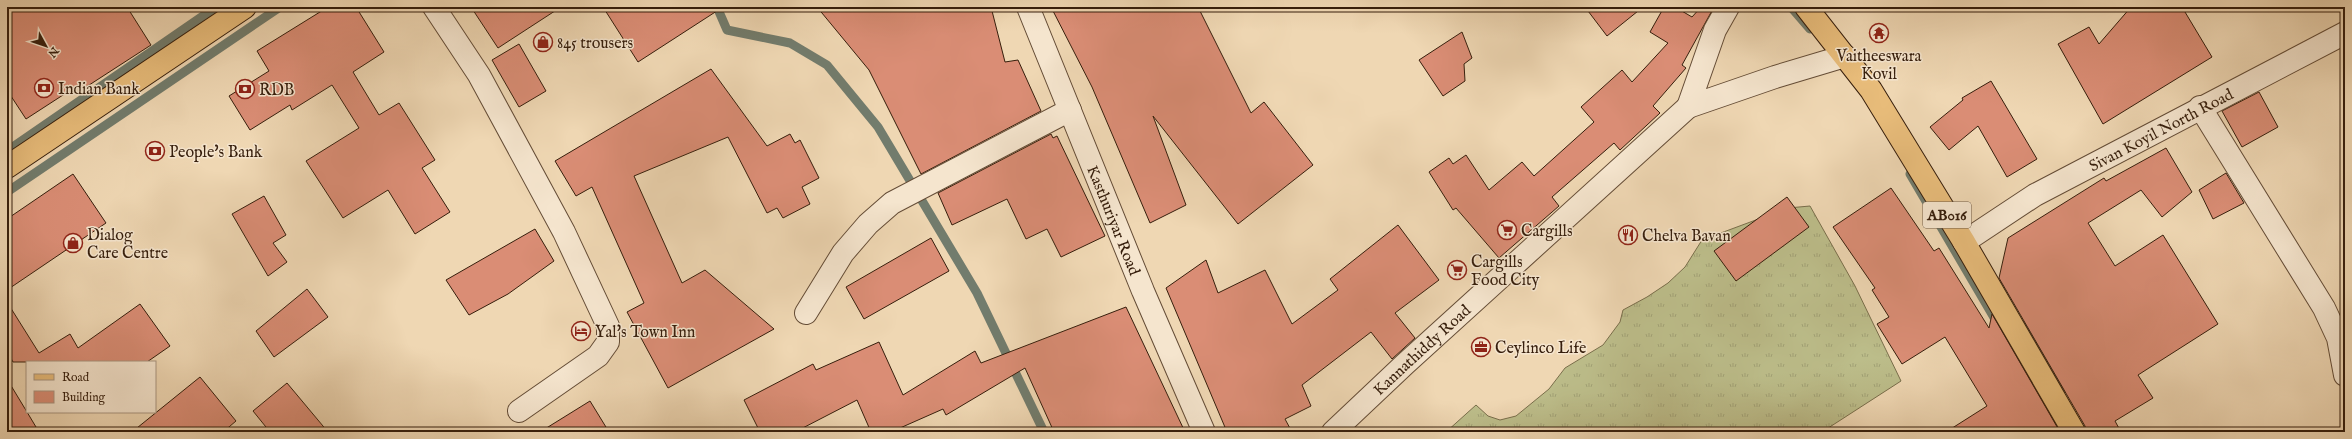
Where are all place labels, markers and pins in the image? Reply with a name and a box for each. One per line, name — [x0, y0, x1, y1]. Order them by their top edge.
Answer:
temple icon: Vaitheeswara Kovil — [1868, 22, 1890, 44]
shop icon: 845 trousers — [532, 31, 554, 53]
place label: 845 trousers — [557, 34, 633, 54]
place label: Vaitheeswara Kovil — [1835, 47, 1922, 85]
bank icon: Indian Bank — [33, 77, 55, 99]
bank icon: RDB — [234, 78, 256, 100]
place label: Indian Bank — [58, 80, 140, 100]
place label: RDB — [259, 81, 294, 101]
bank icon: People's Bank — [144, 140, 166, 162]
place label: People's Bank — [169, 143, 263, 163]
supermarket icon: Cargills — [1496, 219, 1518, 241]
place label: Cargills — [1521, 222, 1573, 242]
restaurant icon: Chelva Bavan — [1617, 224, 1639, 246]
place label: Dialog Care Centre — [87, 226, 168, 264]
place label: Chelva Bavan — [1642, 227, 1731, 247]
shop icon: Dialog Care Centre — [62, 232, 84, 254]
place label: Cargills Food City — [1471, 253, 1539, 291]
supermarket icon: Cargills Food City — [1446, 259, 1468, 281]
hotel icon: Yal's Town Inn — [570, 320, 592, 342]
place label: Yal's Town Inn — [595, 323, 696, 343]
office icon: Ceylinco Life — [1470, 336, 1492, 358]
place label: Ceylinco Life — [1495, 339, 1586, 359]

